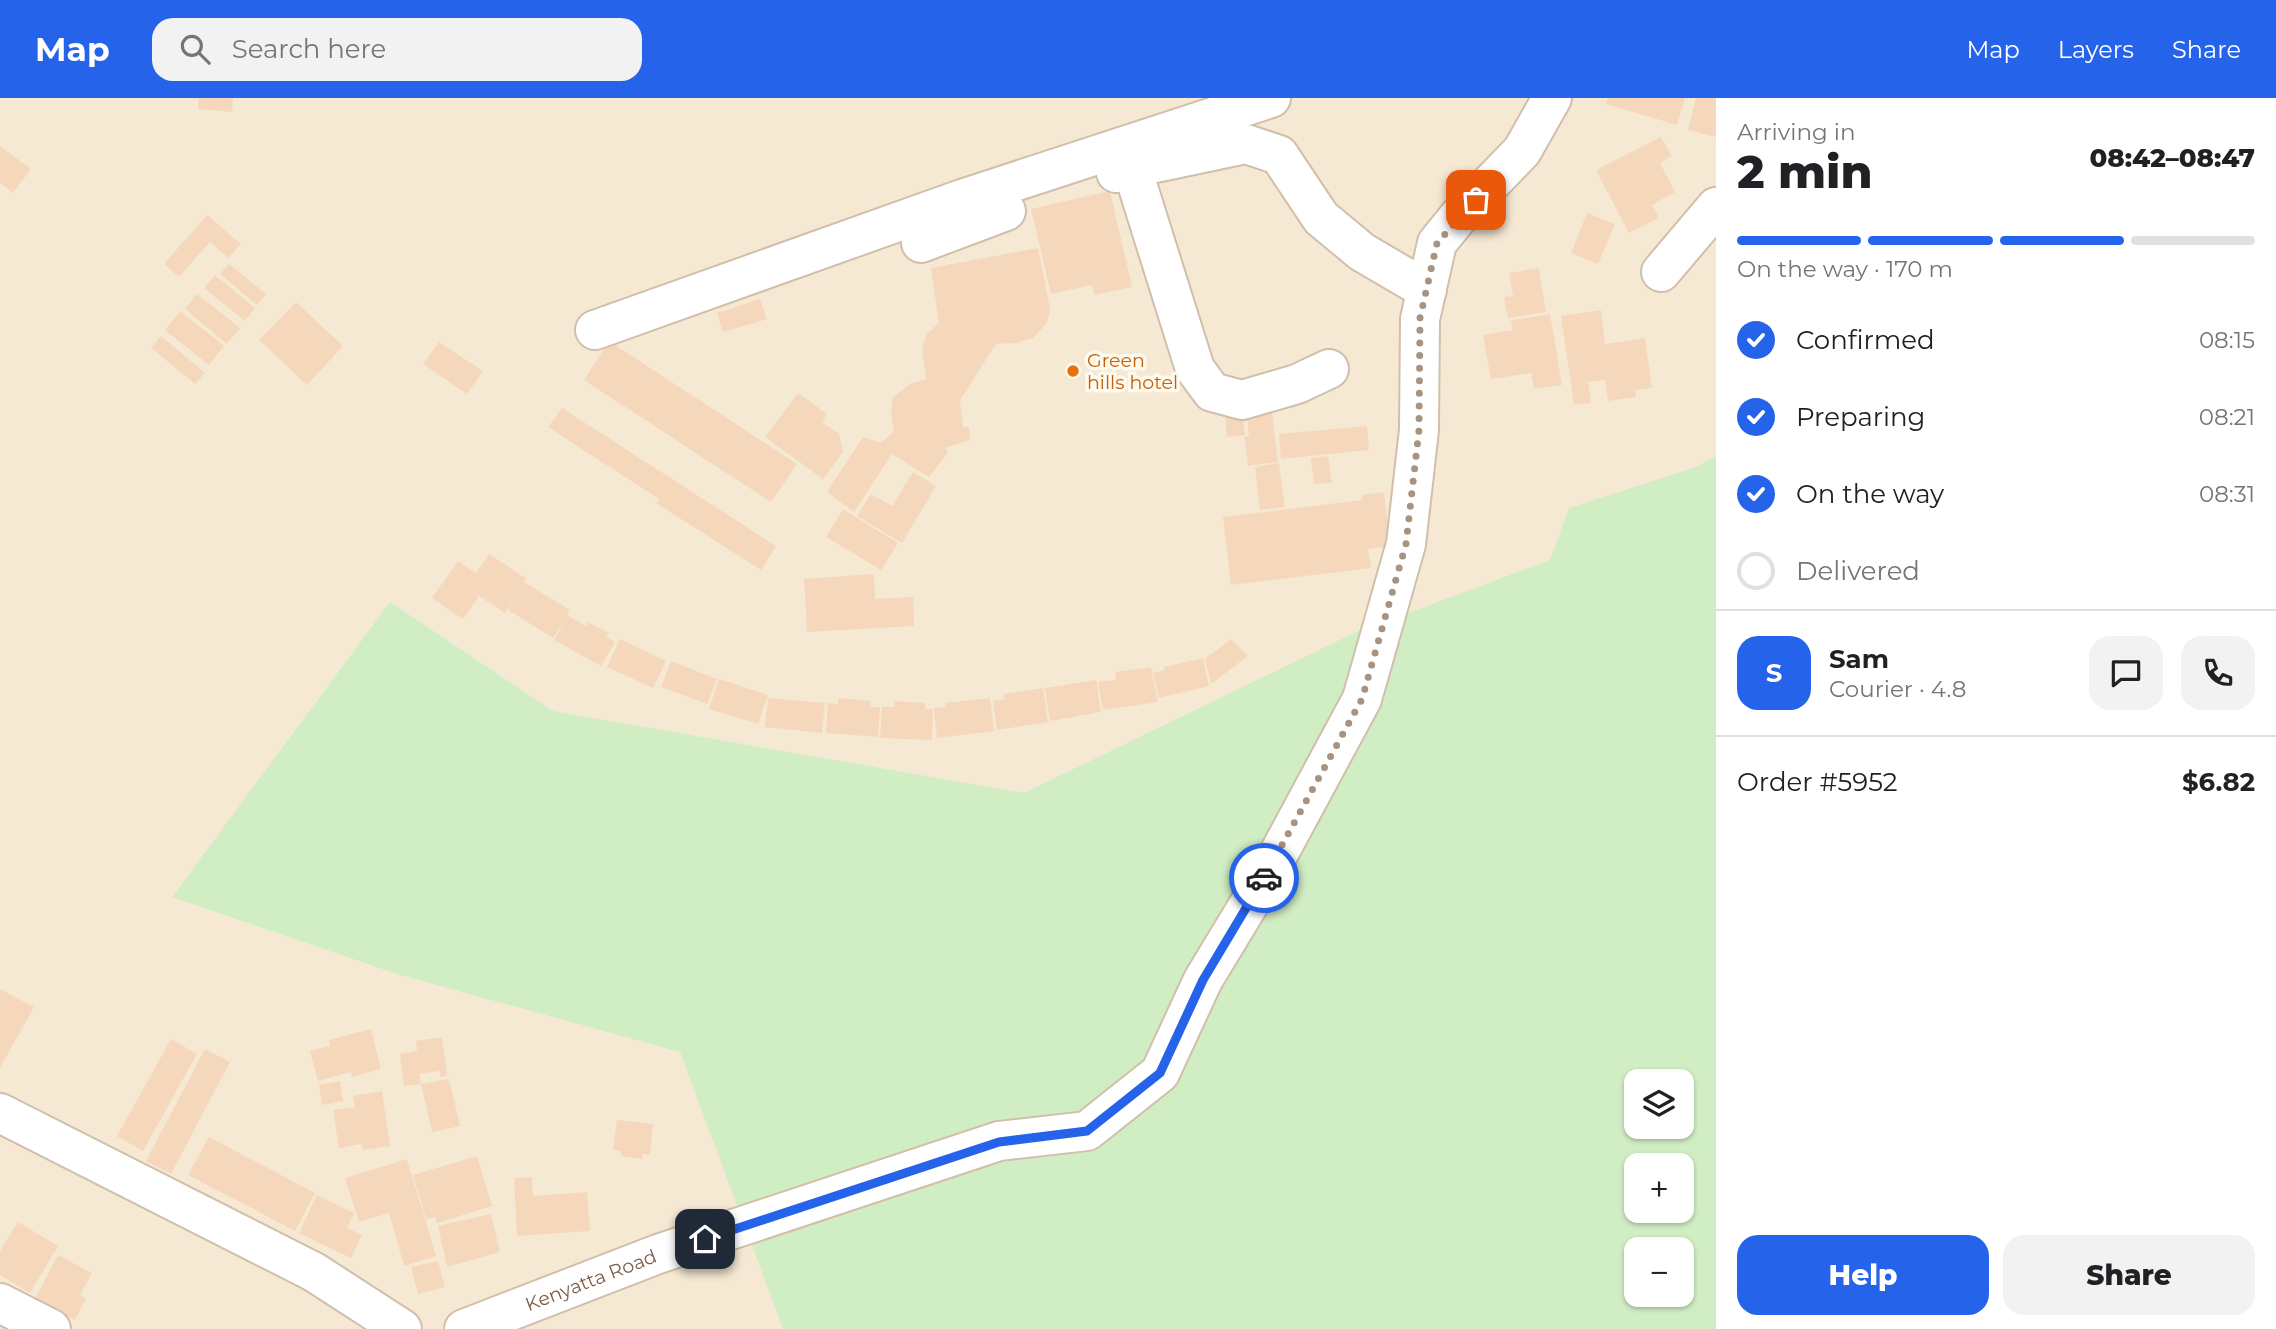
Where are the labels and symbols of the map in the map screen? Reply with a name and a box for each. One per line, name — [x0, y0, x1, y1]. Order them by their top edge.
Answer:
pin — [1446, 170, 1506, 230]
place label: Green hills hotel — [1087, 349, 1178, 394]
marker: Green hills hotel — [1065, 363, 1081, 379]
courier — [1229, 843, 1299, 913]
pin — [675, 1209, 735, 1269]
street label: Kenyatta Road — [522, 1245, 660, 1316]

